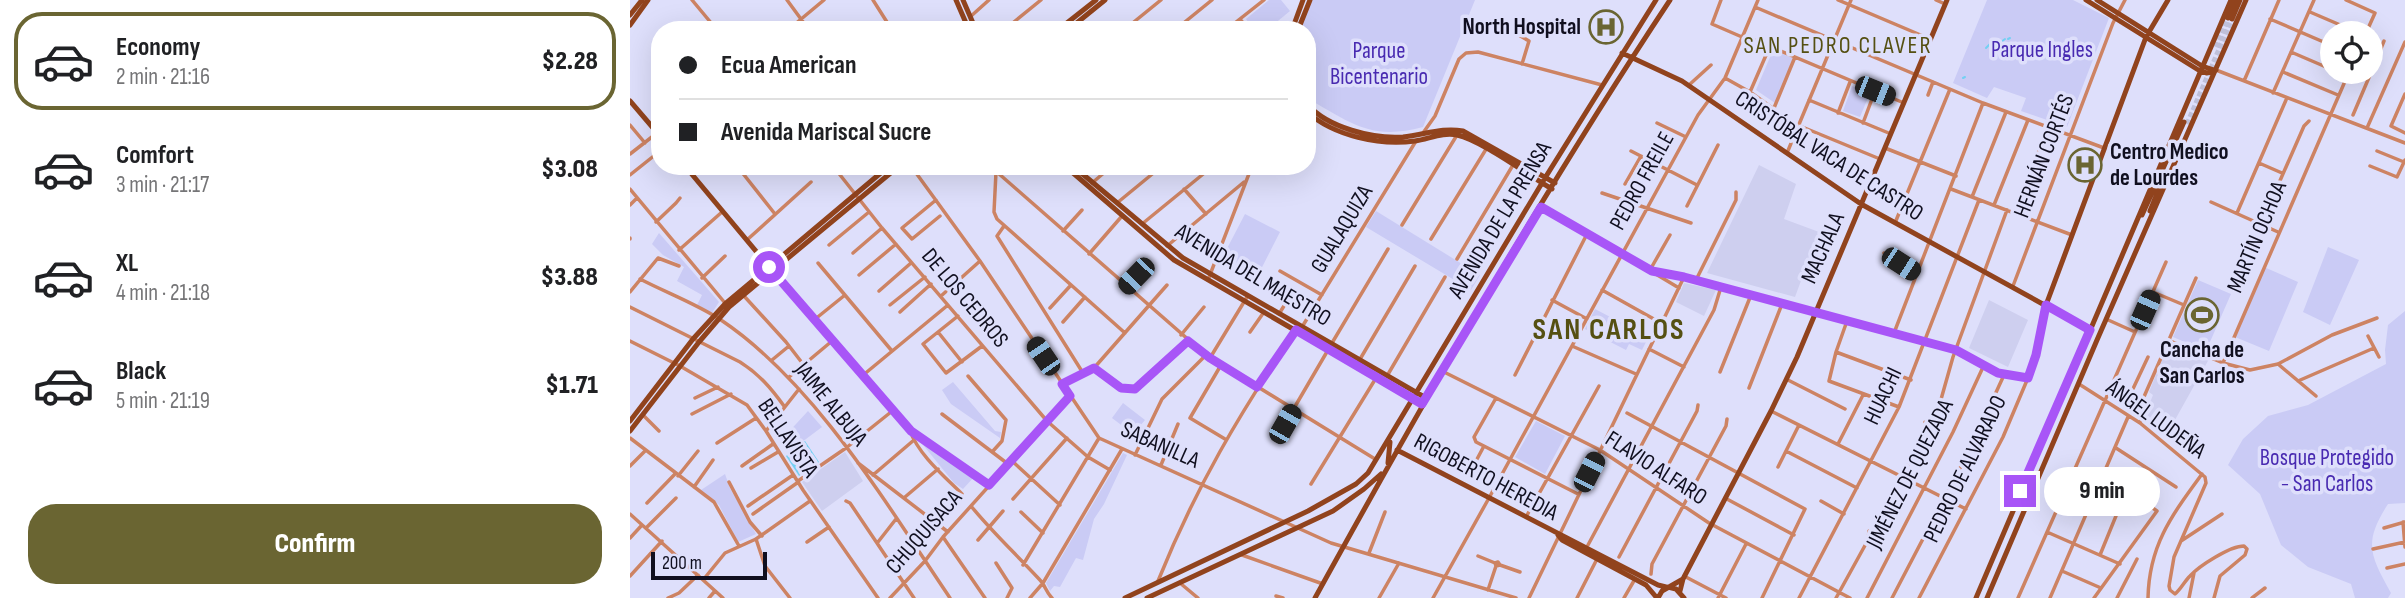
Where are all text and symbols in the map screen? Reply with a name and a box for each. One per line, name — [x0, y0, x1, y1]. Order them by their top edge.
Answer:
hospital icon: North Hospital — [1587, 8, 1625, 46]
place label: North Hospital — [1462, 13, 1581, 41]
map controls — [2320, 21, 2383, 84]
button: locate — [2320, 21, 2383, 84]
icon: car — [32, 30, 95, 93]
district label: SAN PEDRO CLAVER — [1743, 31, 1933, 60]
text: Economy — [116, 32, 200, 63]
park label: Parque Ingles — [1991, 36, 2093, 64]
park label: Parque Bicentenario — [1330, 37, 1428, 91]
text: $2.28 — [542, 46, 598, 77]
text: Ecua American — [721, 50, 856, 81]
text: 2 min · 21:16 — [116, 63, 210, 91]
car — [1852, 73, 1899, 109]
street label: CRISTÓBAL VACA DE CASTRO — [1730, 85, 1928, 227]
street label: HERNÁN CORTÉS — [2008, 90, 2080, 222]
text: Avenida Mariscal Sucre — [721, 117, 931, 148]
street label: PEDRO FREILE — [1604, 127, 1680, 235]
street label: AVENIDA DE LA PRENSA — [1442, 136, 1558, 304]
icon: car — [32, 138, 95, 201]
place label: Centro Medico de Lourdes — [2110, 138, 2229, 192]
text: Comfort — [116, 140, 194, 171]
hospital icon: Centro Medico de Lourdes — [2066, 146, 2104, 184]
text: $3.08 — [541, 154, 598, 185]
text: 3 min · 21:17 — [116, 171, 209, 199]
street label: MARTÍN OCHOA — [2221, 177, 2293, 297]
street label: GUALAQUIZA — [1305, 180, 1379, 278]
street label: MACHALA — [1795, 208, 1851, 288]
street label: AVENIDA DEL MAESTRO — [1169, 217, 1336, 332]
street label: DE LOS CEDROS — [915, 243, 1015, 353]
car — [1878, 244, 1925, 284]
icon: car — [32, 246, 95, 309]
text: XL — [116, 248, 138, 279]
route start — [753, 251, 785, 283]
car — [1114, 254, 1159, 298]
text: $3.88 — [541, 262, 598, 293]
text: 4 min · 21:18 — [116, 279, 210, 307]
car — [2127, 287, 2164, 333]
sports icon: Cancha de San Carlos — [2183, 296, 2221, 334]
district label: SAN CARLOS — [1532, 312, 1686, 348]
car — [1023, 333, 1064, 379]
place label: Cancha de San Carlos — [2159, 336, 2245, 390]
icon: car — [32, 354, 95, 417]
street label: JAIME ALBUJA — [788, 355, 874, 452]
text: Black — [116, 356, 166, 387]
street label: HUACHI — [1858, 363, 1908, 429]
text: $1.71 — [546, 370, 598, 401]
street label: ÁNGEL LUDEÑA — [2100, 373, 2212, 465]
text: 5 min · 21:19 — [116, 387, 210, 415]
street label: PEDRO DE ALVARADO — [1917, 391, 2013, 547]
street label: BELLAVISTA — [751, 393, 825, 483]
street label: JIMÉNEZ DE QUEZADA — [1860, 395, 1960, 554]
car — [1266, 401, 1305, 447]
street label: SABANILLA — [1116, 415, 1204, 475]
street label: FLAVIO ALFARO — [1600, 425, 1712, 511]
street label: RIGOBERTO HEREDIA — [1409, 427, 1563, 527]
park label: Bosque Protegido - San Carlos — [2260, 444, 2394, 498]
car — [1571, 449, 1608, 495]
callout: 9 min — [2044, 466, 2160, 516]
route end — [2004, 475, 2036, 507]
text: 9 min — [2079, 477, 2125, 505]
street label: CHUQUISACA — [880, 484, 968, 580]
button: Confirm — [28, 504, 602, 584]
scale bar — [651, 549, 766, 581]
text: 200 m — [662, 552, 702, 575]

